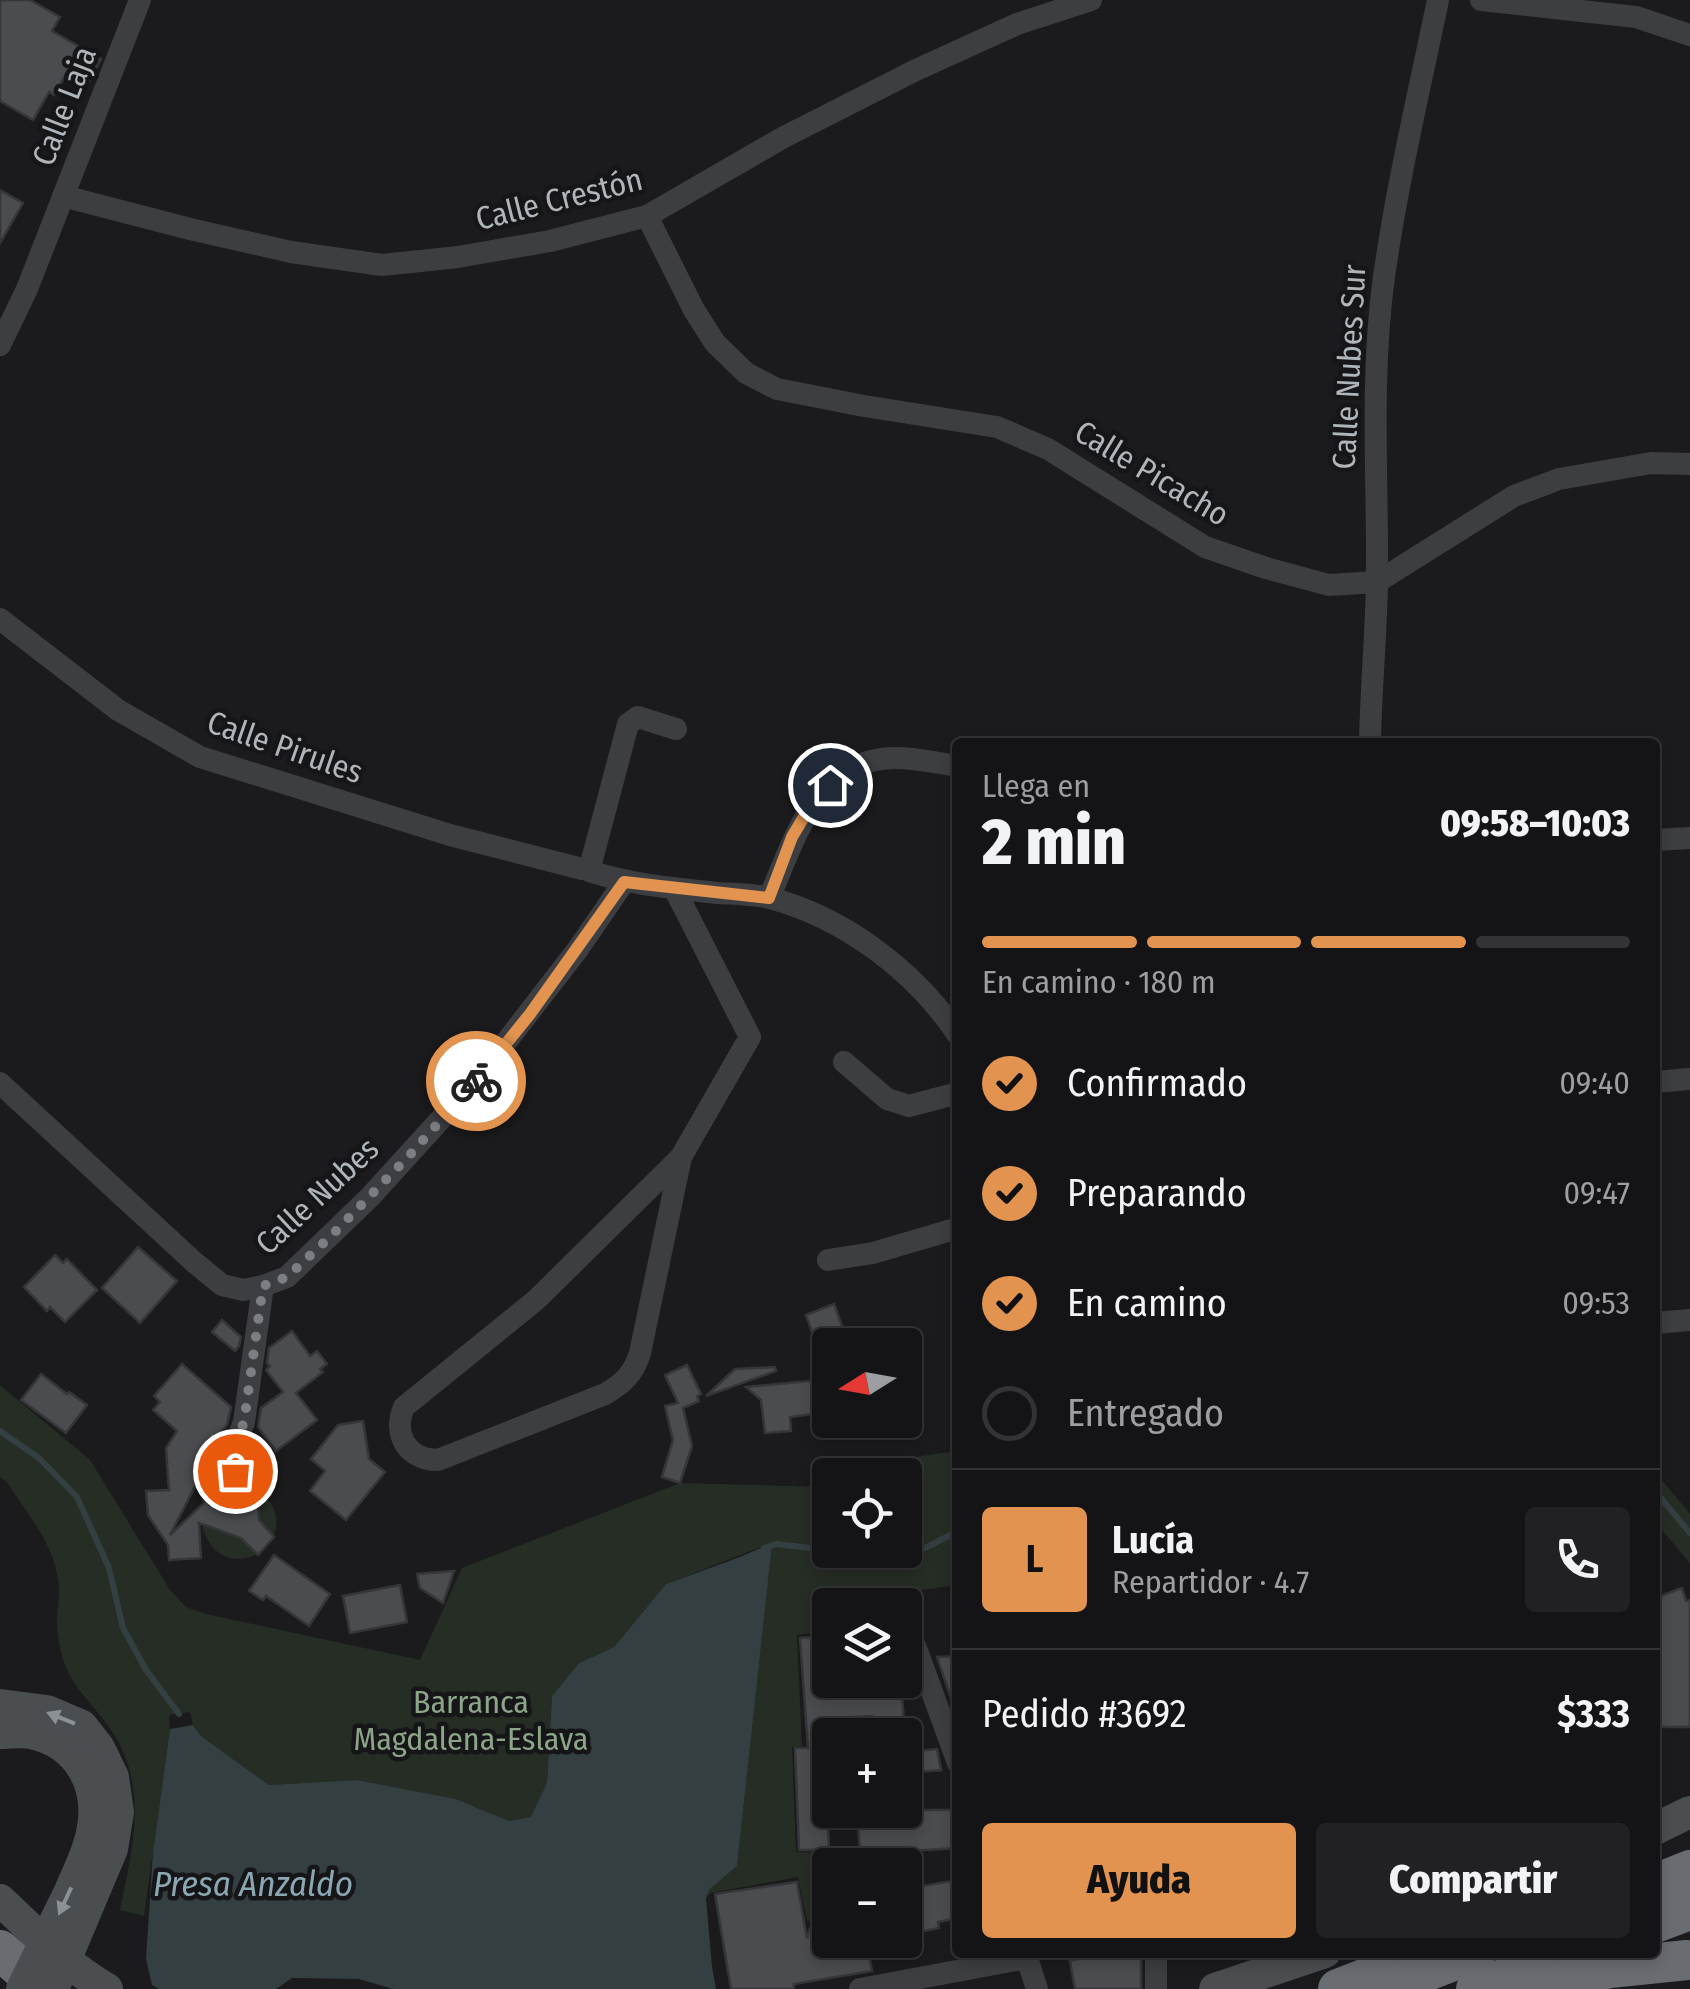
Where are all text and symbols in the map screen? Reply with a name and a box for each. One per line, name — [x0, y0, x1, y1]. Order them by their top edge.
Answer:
street label: Calle Laja — [24, 41, 104, 171]
street label: Calle Crestón — [472, 160, 646, 238]
street label: Calle Nubes Sur — [1325, 263, 1373, 471]
street label: Calle Picacho — [1068, 412, 1236, 534]
street label: Calle Pirules — [202, 703, 368, 791]
pin — [788, 743, 873, 828]
icon: home — [803, 758, 858, 813]
text: Llega en — [982, 767, 1090, 805]
text: 09:58–10:03 — [1440, 800, 1630, 846]
text: 2 min — [982, 803, 1126, 881]
text: En camino · 180 m — [982, 963, 1216, 1001]
courier — [426, 1031, 526, 1131]
icon: bike — [449, 1054, 504, 1109]
icon: check — [982, 1056, 1037, 1111]
text: Confirmado — [1067, 1060, 1247, 1106]
text: 09:40 — [1559, 1064, 1630, 1102]
street label: Calle Nubes — [248, 1130, 386, 1262]
icon: check — [982, 1166, 1037, 1221]
text: Preparando — [1067, 1170, 1247, 1216]
text: 09:47 — [1564, 1174, 1630, 1212]
icon: check — [982, 1276, 1037, 1331]
text: En camino — [1067, 1280, 1227, 1326]
text: 09:53 — [1562, 1284, 1630, 1322]
north arrow — [812, 1328, 922, 1438]
map controls — [812, 1328, 922, 1958]
text: Entregado — [1067, 1390, 1224, 1436]
pin — [193, 1429, 278, 1514]
icon: bag — [208, 1444, 263, 1499]
button: locate — [812, 1458, 922, 1568]
button: phone — [1525, 1507, 1630, 1612]
text: Lucía — [1112, 1517, 1194, 1563]
text: L — [1026, 1536, 1043, 1582]
text: Repartidor · 4.7 — [1112, 1563, 1309, 1601]
button: layers — [812, 1588, 922, 1698]
park label: Barranca Magdalena-Eslava — [354, 1683, 588, 1758]
text: Pedido #3692 — [982, 1691, 1186, 1737]
text: $333 — [1557, 1691, 1630, 1737]
one-way arrow — [45, 1709, 75, 1725]
button: + — [812, 1718, 922, 1828]
button: Ayuda — [982, 1823, 1296, 1938]
button: Compartir — [1316, 1823, 1630, 1938]
button: − — [812, 1848, 922, 1958]
water label: Presa Anzaldo — [153, 1863, 353, 1905]
one-way arrow — [56, 1887, 73, 1916]

